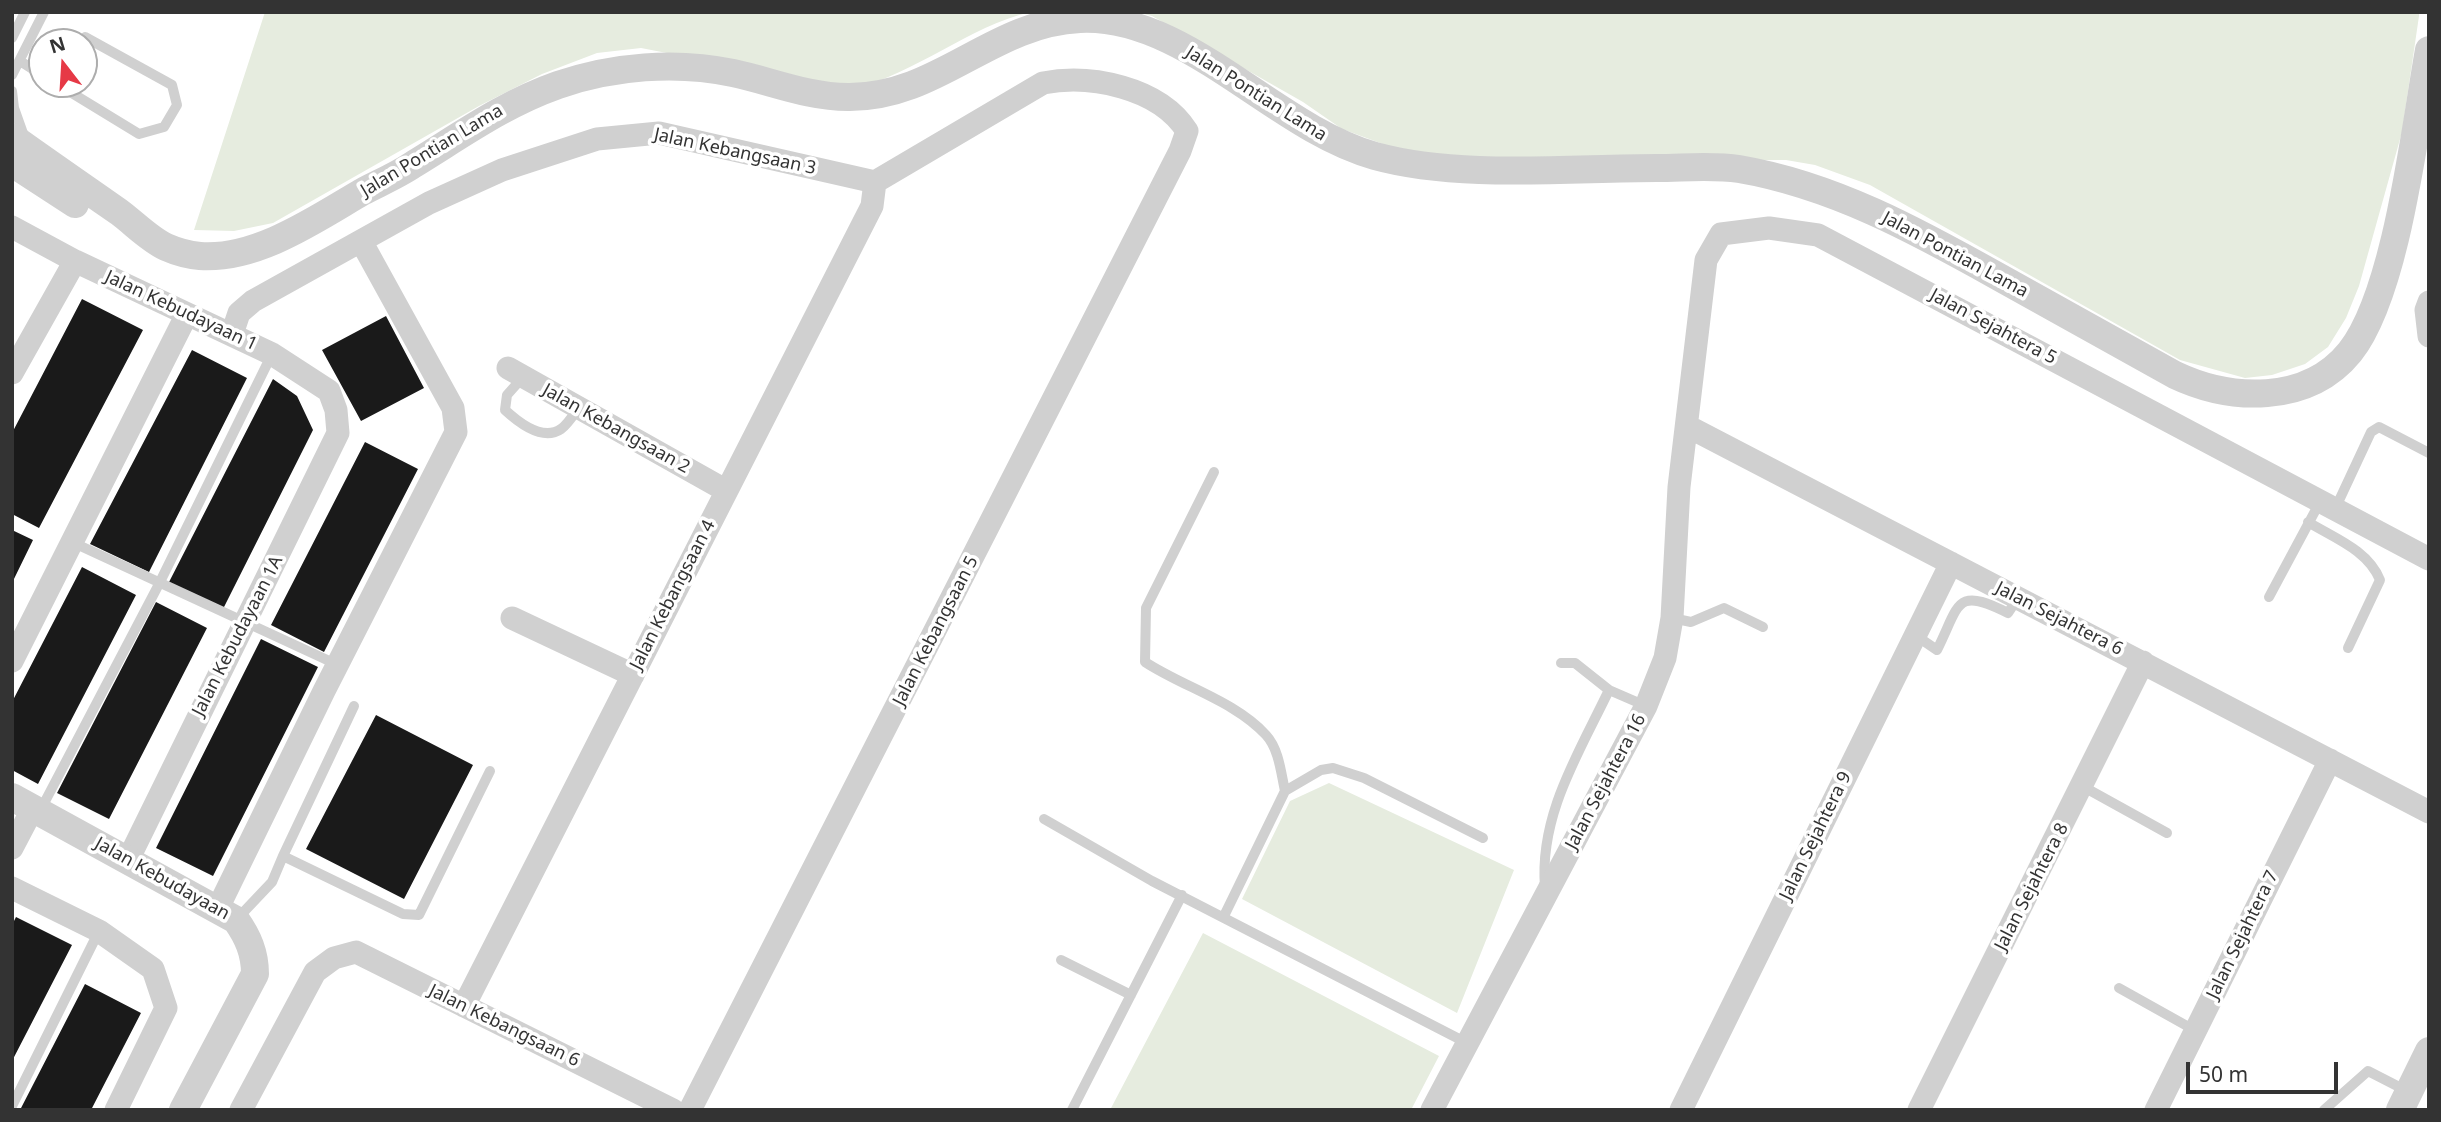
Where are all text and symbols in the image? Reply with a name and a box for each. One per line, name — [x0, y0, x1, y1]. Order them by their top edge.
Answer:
north arrow — [28, 28, 98, 98]
text: N — [46, 30, 69, 60]
street label: Jalan Pontian Lama — [1182, 42, 1330, 146]
street label: Jalan Pontian Lama — [357, 100, 507, 202]
street label: Jalan Kebangsaan 3 — [652, 124, 818, 180]
street label: Jalan Pontian Lama — [1878, 207, 2032, 303]
street label: Jalan Kebudayaan 1 — [101, 266, 261, 356]
street label: Jalan Sejahtera 5 — [1926, 285, 2060, 369]
street label: Jalan Kebangsaan 2 — [539, 380, 693, 478]
street label: Jalan Kebangsaan 4 — [626, 517, 720, 673]
street label: Jalan Kebudayaan 1A — [188, 552, 288, 720]
street label: Jalan Kebangsaan 5 — [889, 553, 983, 709]
street label: Jalan Sejahtera 6 — [1992, 578, 2126, 660]
street label: Jalan Sejahtera 16 — [1561, 710, 1651, 854]
street label: Jalan Sejahtera 9 — [1776, 768, 1856, 904]
street label: Jalan Sejahtera 8 — [1991, 820, 2073, 954]
street label: Jalan Kebudayaan — [91, 833, 233, 925]
street label: Jalan Sejahtera 7 — [2203, 867, 2283, 1003]
street label: Jalan Kebangsaan 6 — [425, 980, 583, 1072]
scale bar — [2189, 1048, 2341, 1092]
text: 50 m — [2199, 1060, 2248, 1088]

